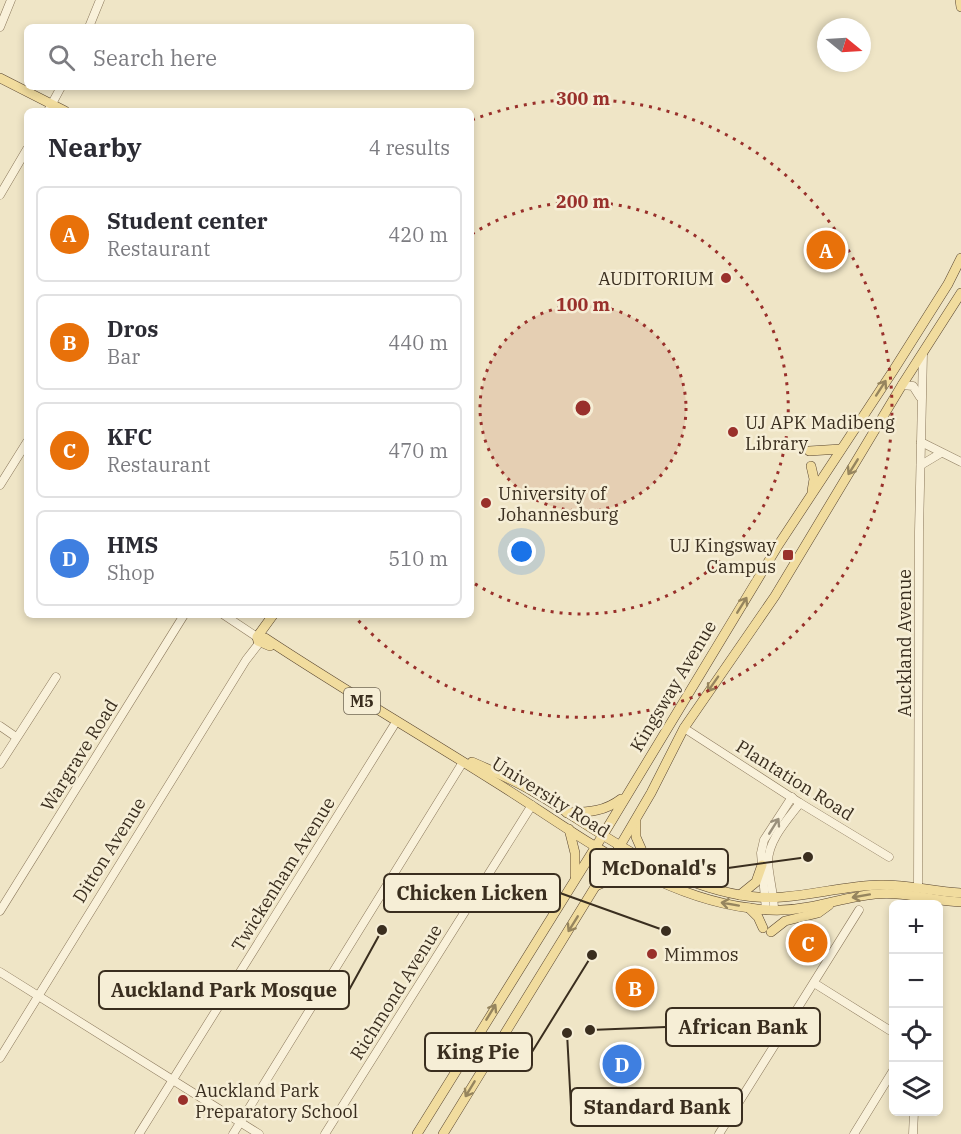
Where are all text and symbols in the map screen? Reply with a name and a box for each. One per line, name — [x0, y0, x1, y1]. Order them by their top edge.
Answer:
north arrow — [817, 18, 871, 72]
search box — [24, 24, 474, 90]
icon: search — [45, 41, 78, 74]
text: Search here — [93, 43, 217, 72]
text: 300 m — [556, 87, 611, 110]
text: Nearby — [48, 130, 142, 164]
text: 4 results — [369, 134, 450, 161]
text: 200 m — [556, 190, 611, 213]
text: Student center — [107, 206, 268, 235]
text: A — [63, 221, 76, 248]
text: 420 m — [388, 221, 448, 248]
pin: A — [806, 228, 846, 272]
text: Restaurant — [107, 235, 210, 262]
place label: AUDITORIUM — [598, 267, 714, 290]
marker: AUDITORIUM — [719, 271, 733, 285]
text: 100 m — [556, 293, 611, 316]
text: Dros — [107, 314, 158, 343]
text: B — [62, 329, 77, 356]
text: 440 m — [388, 329, 448, 356]
text: Bar — [107, 343, 140, 370]
one-way arrow — [875, 380, 888, 397]
centre of rings — [573, 398, 593, 418]
place label: UJ APK Madibeng Library — [745, 411, 895, 455]
text: KFC — [107, 422, 152, 451]
marker: UJ APK Madibeng Library — [726, 425, 740, 439]
text: C — [63, 437, 76, 464]
text: 470 m — [388, 437, 448, 464]
text: Restaurant — [107, 451, 210, 478]
one-way arrow — [846, 459, 859, 476]
place label: University of Johannesburg — [498, 482, 619, 526]
marker: University of Johannesburg — [479, 496, 493, 510]
text: HMS — [107, 530, 158, 559]
place label: UJ Kingsway Campus — [669, 534, 776, 578]
your location — [507, 537, 536, 566]
text: D — [62, 545, 77, 572]
text: 510 m — [388, 545, 448, 572]
marker: UJ Kingsway Campus — [781, 548, 795, 562]
text: Shop — [107, 559, 155, 586]
street label: Auckland Avenue — [893, 569, 916, 717]
one-way arrow — [735, 597, 748, 614]
street label: Kingsway Avenue — [625, 616, 721, 756]
one-way arrow — [707, 676, 719, 692]
road number: M5 — [344, 688, 380, 714]
street label: Wargrave Road — [35, 695, 123, 815]
street label: Plantation Road — [732, 735, 858, 825]
street label: University Road — [488, 751, 614, 843]
street label: Ditton Avenue — [67, 793, 151, 907]
street label: Twickenham Avenue — [226, 793, 340, 955]
one-way arrow — [768, 818, 780, 835]
callout: McDonald's — [590, 849, 728, 887]
text: McDonald's — [602, 854, 716, 881]
callout: Chicken Licken — [384, 874, 560, 912]
text: Chicken Licken — [396, 879, 548, 906]
one-way arrow — [852, 891, 872, 902]
one-way arrow — [721, 899, 740, 910]
map controls — [889, 900, 943, 1116]
button: + — [889, 900, 943, 954]
one-way arrow — [566, 915, 578, 932]
street label: Richmond Avenue — [345, 920, 447, 1064]
pin: C — [788, 920, 828, 966]
place label: Mimmos — [664, 943, 739, 966]
marker: Mimmos — [645, 947, 659, 961]
button: − — [889, 954, 943, 1008]
pin: B — [616, 966, 654, 1010]
callout: Auckland Park Mosque — [99, 971, 349, 1009]
text: Auckland Park Mosque — [111, 976, 337, 1003]
one-way arrow — [486, 1004, 498, 1021]
callout: African Bank — [666, 1008, 820, 1046]
button: locate — [889, 1008, 943, 1062]
text: African Bank — [678, 1013, 808, 1040]
callout: King Pie — [425, 1033, 532, 1071]
text: King Pie — [436, 1038, 520, 1065]
pin: D — [602, 1042, 642, 1086]
button: layers — [889, 1062, 943, 1116]
place label: Auckland Park Preparatory School — [195, 1079, 358, 1123]
one-way arrow — [463, 1081, 476, 1098]
callout: Standard Bank — [571, 1088, 742, 1126]
marker: Auckland Park Preparatory School — [176, 1093, 190, 1107]
text: Standard Bank — [583, 1093, 731, 1120]

